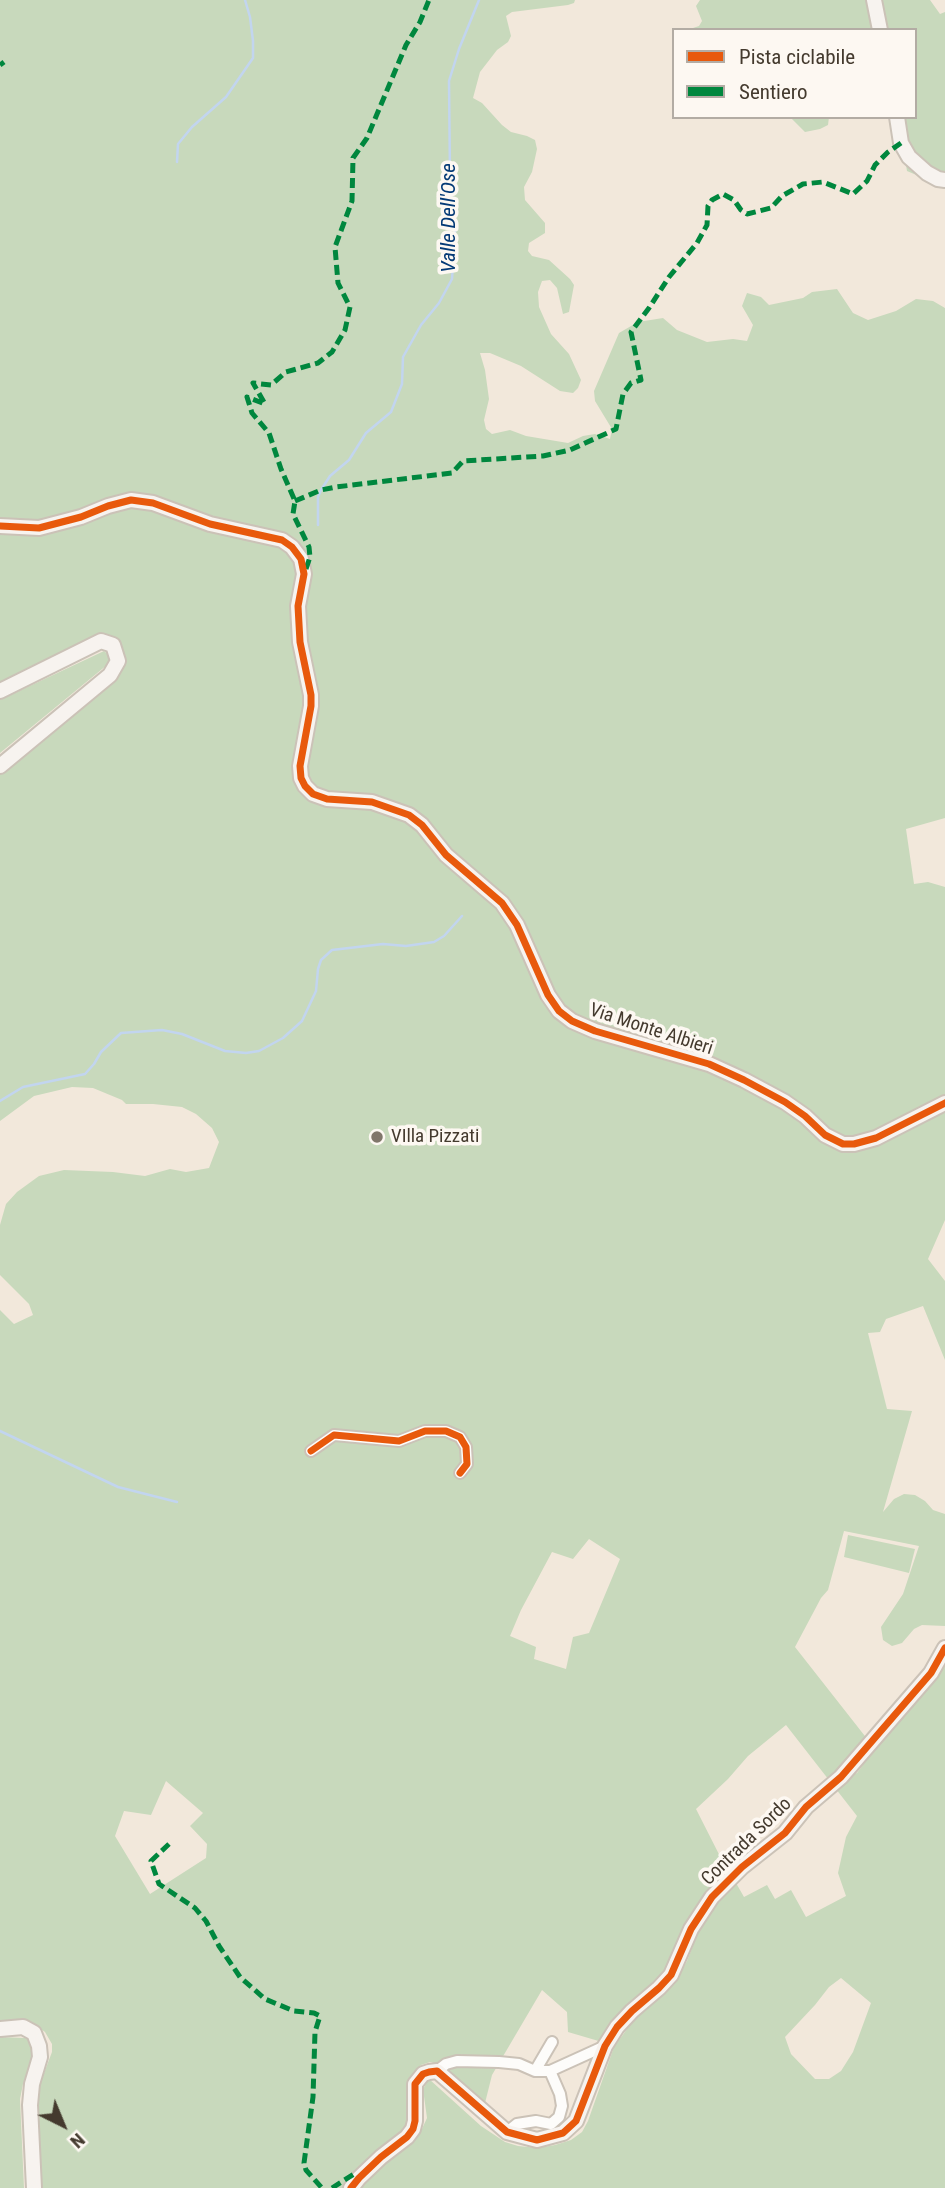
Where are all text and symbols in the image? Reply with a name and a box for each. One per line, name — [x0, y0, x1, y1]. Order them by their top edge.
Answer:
legend — [672, 28, 917, 119]
text: Pista ciclabile — [739, 45, 855, 69]
text: Sentiero — [739, 80, 808, 104]
water label: Valle Dell'Ose — [437, 163, 463, 273]
street label: Via Monte Albieri — [586, 999, 716, 1061]
place label: VIlla Pizzati — [391, 1126, 479, 1148]
marker: VIlla Pizzati — [369, 1129, 385, 1145]
street label: Contrada Sordo — [697, 1793, 797, 1891]
north arrow — [28, 2090, 98, 2160]
text: N — [66, 2128, 90, 2153]

